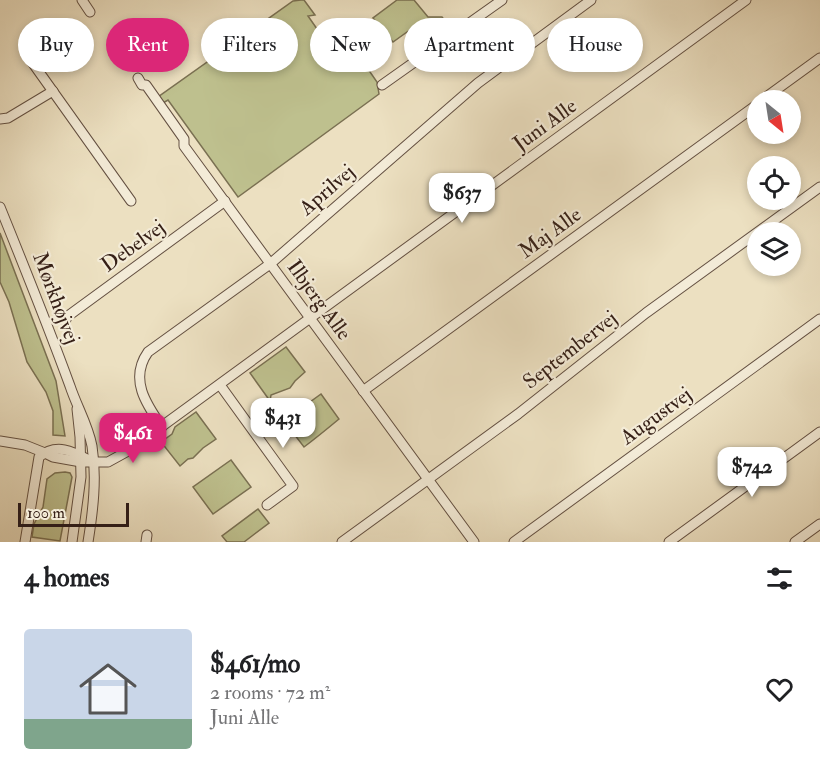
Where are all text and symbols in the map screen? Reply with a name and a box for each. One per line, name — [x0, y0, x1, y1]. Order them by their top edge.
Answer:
chip: Buy — [18, 18, 94, 72]
chip: Rent — [106, 18, 189, 72]
chip: Filters — [201, 18, 298, 72]
chip: New — [310, 18, 392, 72]
chip: Apartment — [404, 18, 535, 72]
chip: House — [547, 18, 643, 72]
north arrow — [747, 90, 801, 144]
map controls — [747, 90, 801, 276]
street label: Juni Alle — [507, 93, 582, 158]
button: locate — [747, 156, 801, 210]
street label: Aprilvej — [293, 158, 360, 222]
pin: $637 — [426, 173, 498, 224]
text: $637 — [443, 180, 481, 205]
street label: Maj Alle — [513, 201, 587, 265]
street label: Debelvej — [96, 214, 170, 278]
button: layers — [747, 222, 801, 276]
street label: Mørkhøjvej — [26, 248, 86, 348]
street label: Ilbjerg Alle — [281, 254, 357, 346]
street label: Septembervej — [517, 305, 623, 395]
street label: Augustvej — [614, 381, 697, 452]
pin: $431 — [247, 398, 319, 449]
text: $431 — [265, 405, 301, 430]
pin: $461 — [97, 413, 169, 464]
text: $461 — [113, 420, 153, 445]
pin: $742 — [716, 447, 788, 498]
text: $742 — [732, 454, 772, 479]
scale bar — [18, 500, 129, 528]
text: 100 m — [27, 503, 65, 523]
text: 4 homes — [24, 562, 110, 594]
icon: filters — [763, 562, 796, 595]
text: $461/mo — [210, 648, 300, 680]
icon: home — [72, 653, 144, 725]
icon: heart — [763, 673, 796, 706]
text: 2 rooms · 72 m² — [210, 680, 330, 705]
text: Juni Alle — [210, 705, 279, 730]

